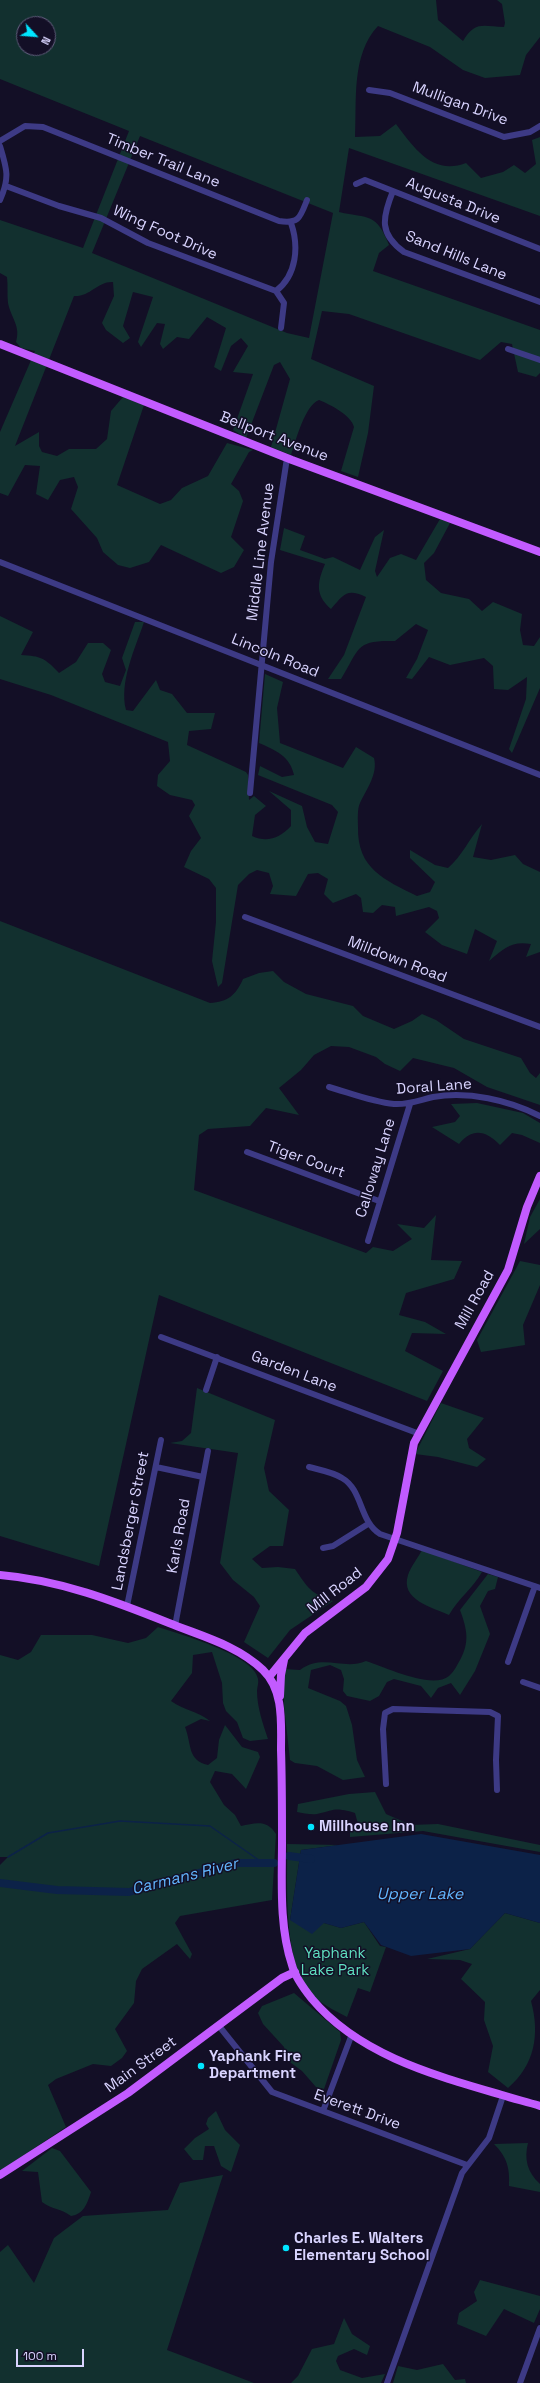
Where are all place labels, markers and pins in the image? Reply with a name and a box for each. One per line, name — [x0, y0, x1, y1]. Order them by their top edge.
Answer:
place label: Millhouse Inn — [319, 1818, 415, 1836]
marker: Millhouse Inn — [306, 1822, 316, 1832]
place label: Yaphank Fire Department — [209, 2048, 301, 2083]
marker: Yaphank Fire Department — [196, 2061, 206, 2071]
place label: Charles E. Walters Elementary School — [294, 2230, 429, 2265]
marker: Charles E. Walters Elementary School — [281, 2243, 291, 2253]

